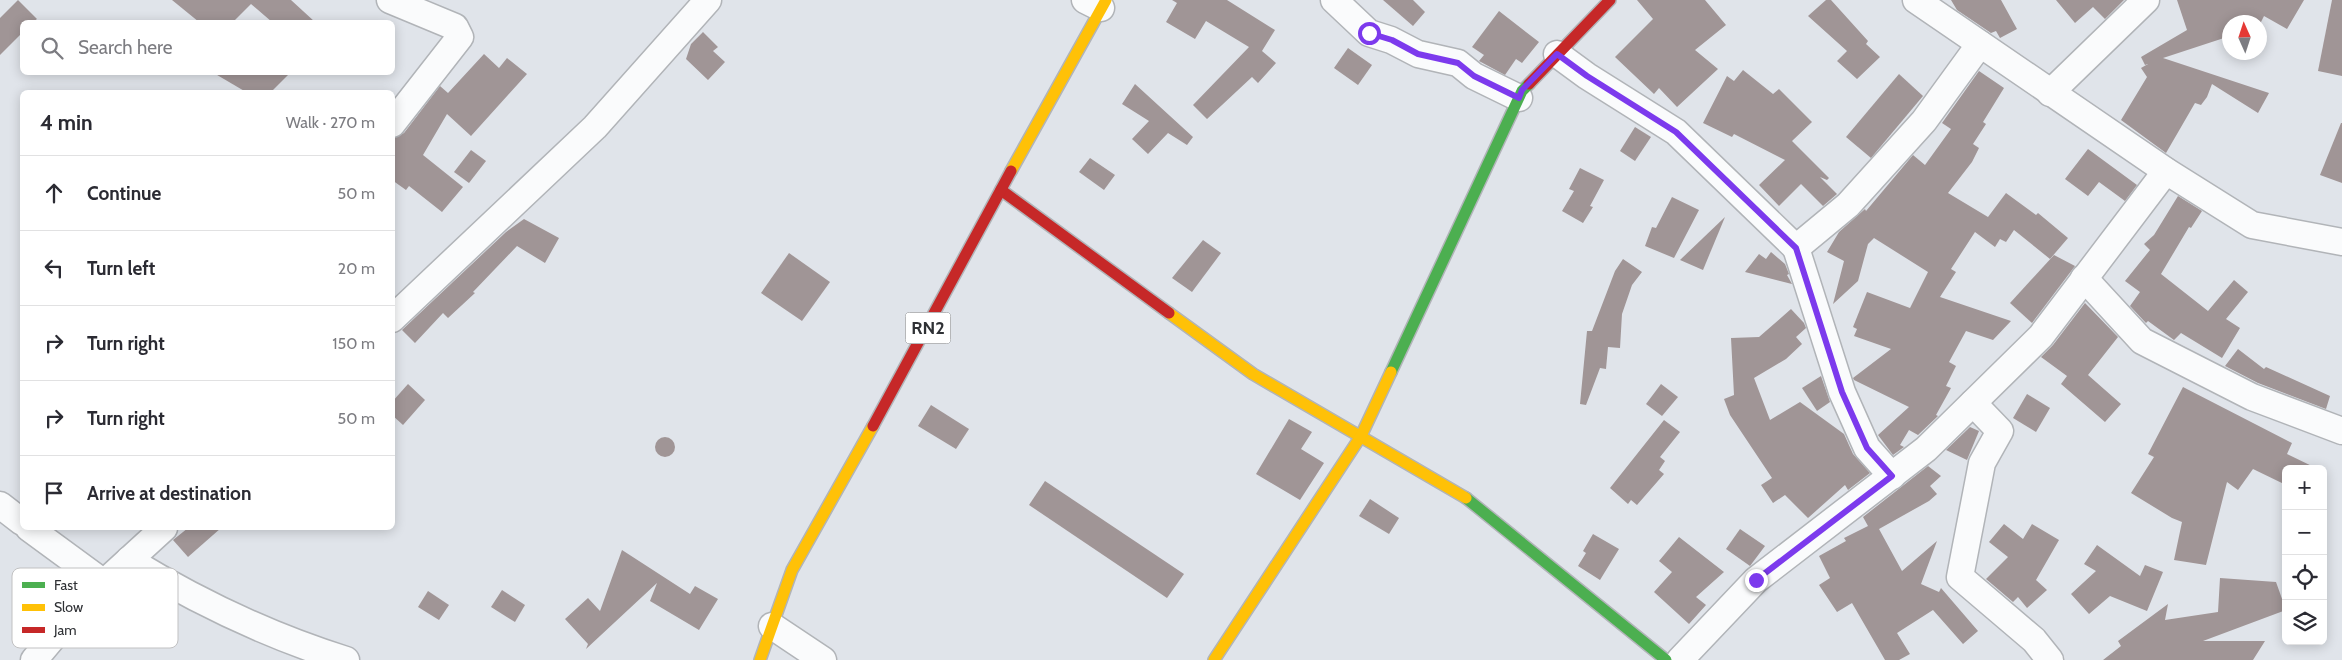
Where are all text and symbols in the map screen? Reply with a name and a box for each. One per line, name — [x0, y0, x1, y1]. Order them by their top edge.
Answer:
north arrow — [2222, 15, 2267, 60]
search box — [20, 20, 395, 75]
route start — [1358, 22, 1381, 45]
icon: search — [38, 34, 66, 62]
text: Search here — [78, 36, 172, 59]
text: 4 min — [40, 110, 93, 135]
text: Walk · 270 m — [286, 113, 375, 132]
icon: ahead — [40, 179, 68, 207]
text: Continue — [87, 182, 161, 205]
text: 50 m — [338, 184, 375, 203]
icon: left — [40, 254, 68, 282]
text: Turn left — [87, 257, 155, 280]
text: 20 m — [338, 259, 375, 278]
road number: RN2 — [906, 312, 950, 343]
icon: right — [40, 329, 68, 357]
text: Turn right — [87, 332, 165, 355]
text: 150 m — [332, 334, 375, 353]
icon: right — [40, 404, 68, 432]
text: Turn right — [87, 407, 165, 430]
text: 50 m — [338, 409, 375, 428]
map controls — [2282, 465, 2327, 645]
button: + — [2282, 465, 2327, 510]
icon: arrive — [40, 479, 68, 507]
text: Arrive at destination — [87, 482, 251, 505]
button: − — [2282, 510, 2327, 555]
button: locate — [2282, 555, 2327, 600]
legend — [12, 568, 178, 648]
route end — [1745, 569, 1768, 592]
text: Fast — [54, 576, 78, 594]
text: Slow — [54, 598, 83, 616]
button: layers — [2282, 600, 2327, 645]
text: Jam — [53, 621, 76, 639]

